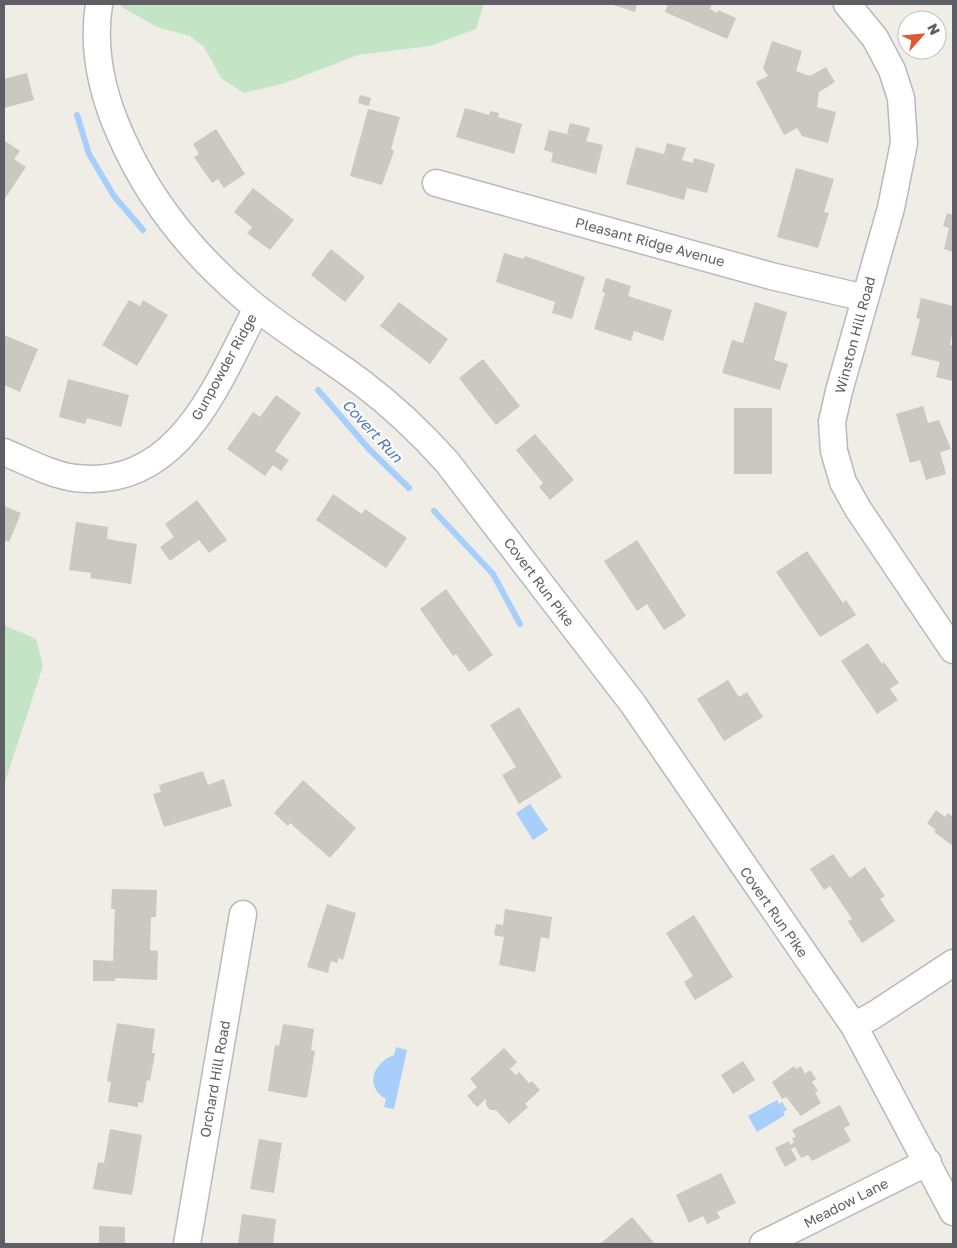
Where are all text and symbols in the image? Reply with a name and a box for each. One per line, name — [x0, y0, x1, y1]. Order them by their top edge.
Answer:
north arrow — [897, 10, 947, 60]
text: N — [924, 20, 944, 37]
street label: Pleasant Ridge Avenue — [574, 213, 727, 270]
street label: Winston Hill Road — [831, 274, 878, 395]
street label: Gunpowder Ridge — [187, 310, 260, 423]
water label: Covert Run — [339, 395, 407, 466]
street label: Covert Run Pike — [501, 534, 578, 629]
street label: Covert Run Pike — [737, 863, 812, 960]
street label: Orchard Hill Road — [196, 1019, 233, 1139]
street label: Meadow Lane — [801, 1174, 891, 1231]

